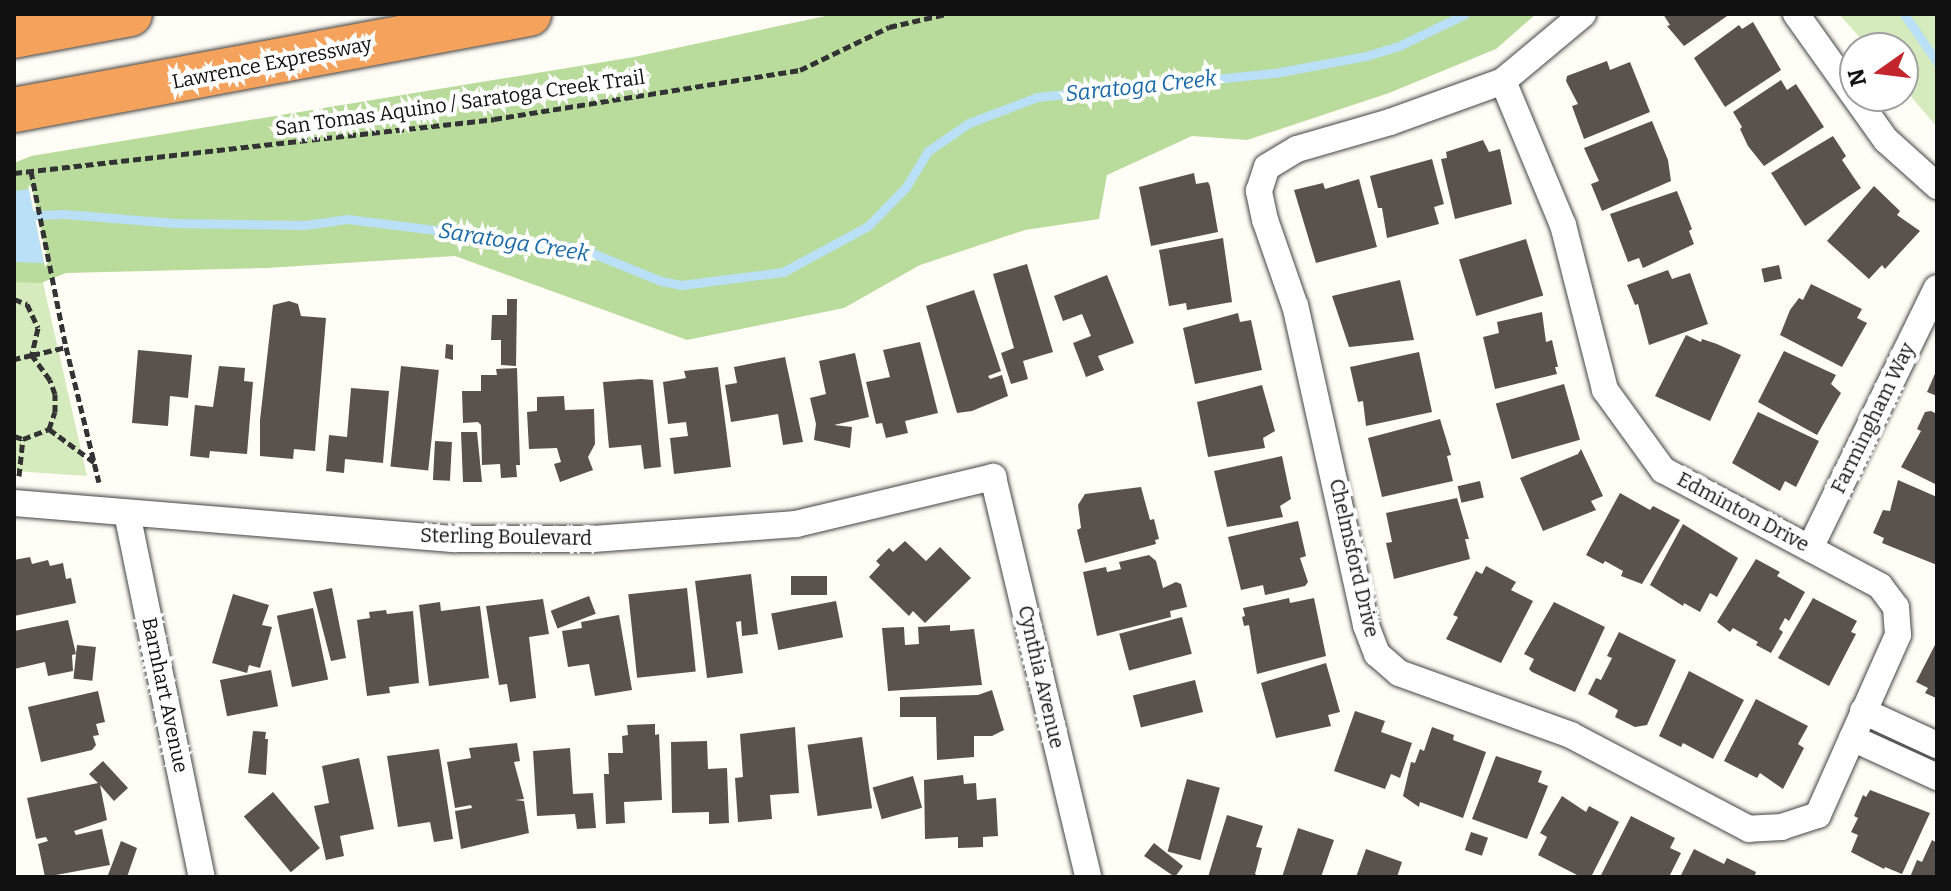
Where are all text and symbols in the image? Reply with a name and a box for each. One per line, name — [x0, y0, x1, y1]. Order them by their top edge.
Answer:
street label: Lawrence Expressway — [170, 32, 374, 94]
north arrow — [1839, 32, 1919, 112]
street label: San Tomas Aquino / Saratoga Creek Trail — [274, 65, 646, 141]
water label: Saratoga Creek — [1064, 65, 1218, 107]
text: N — [1842, 66, 1872, 89]
water label: Saratoga Creek — [437, 217, 591, 267]
street label: Farmingham Way — [1826, 339, 1920, 497]
street label: Edminton Drive — [1673, 467, 1813, 557]
street label: Chelmsford Drive — [1324, 476, 1384, 640]
street label: Sterling Boulevard — [420, 524, 592, 550]
street label: Cynthia Avenue — [1013, 603, 1069, 751]
street label: Barnhart Avenue — [137, 615, 193, 775]

